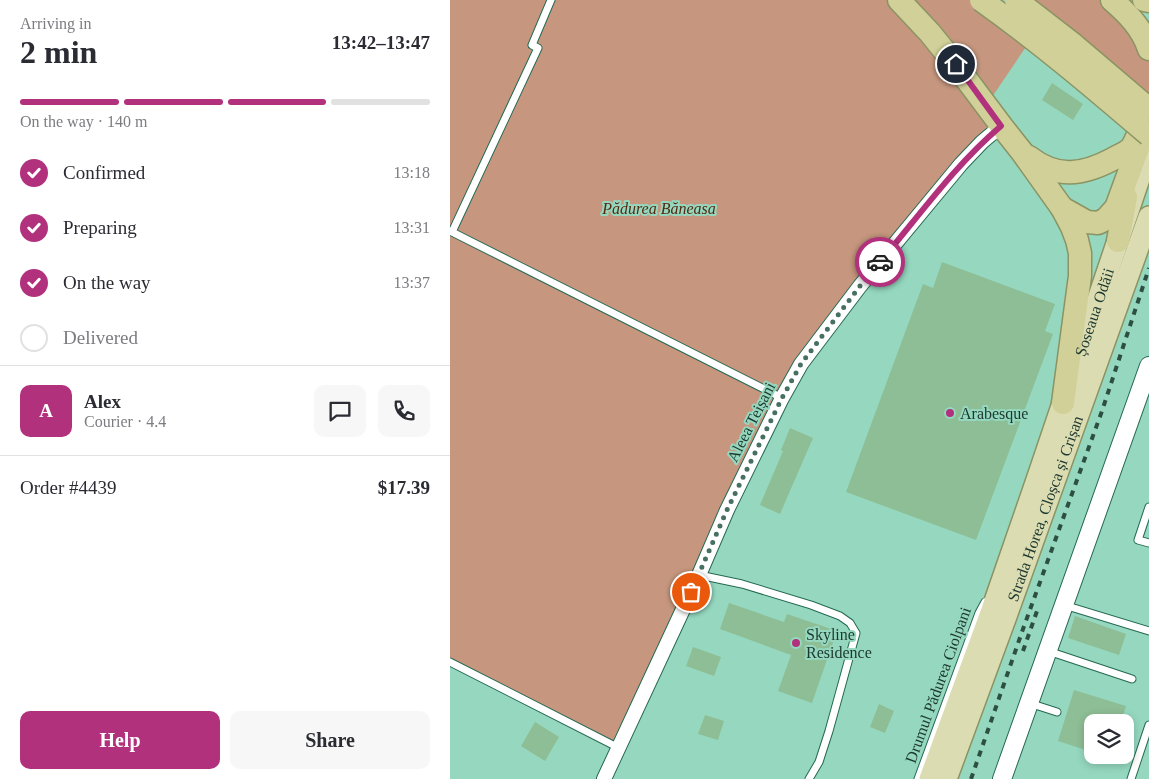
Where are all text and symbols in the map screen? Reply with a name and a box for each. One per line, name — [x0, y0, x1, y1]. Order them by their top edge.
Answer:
text: Arriving in — [20, 15, 92, 32]
text: 13:42–13:47 — [332, 32, 430, 53]
text: 2 min — [20, 34, 97, 70]
pin — [935, 43, 977, 85]
icon: home — [942, 50, 970, 78]
text: On the way · 140 m — [20, 113, 148, 130]
icon: check — [20, 159, 48, 187]
text: Confirmed — [63, 162, 145, 183]
text: 13:18 — [394, 164, 430, 181]
park label: Pădurea Băneasa — [601, 200, 716, 217]
icon: check — [20, 214, 48, 242]
text: Preparing — [63, 217, 137, 238]
text: 13:31 — [394, 219, 430, 236]
courier — [855, 237, 905, 287]
icon: car — [866, 248, 894, 276]
street label: Șoseaua Odăii — [1071, 265, 1117, 359]
icon: check — [20, 269, 48, 297]
text: On the way — [63, 272, 151, 293]
text: 13:37 — [394, 274, 430, 291]
text: Delivered — [63, 327, 138, 348]
street label: Aleea Teișani — [724, 379, 779, 465]
button: chat — [314, 385, 366, 437]
button: phone — [378, 385, 430, 437]
text: Alex — [84, 391, 121, 412]
text: A — [39, 400, 53, 421]
place label: Arabesque — [960, 405, 1028, 423]
marker: Arabesque — [944, 407, 956, 419]
text: Courier · 4.4 — [84, 413, 166, 430]
street label: Strada Horea, Cloșca și Crișan — [1003, 413, 1086, 604]
text: Order #4439 — [20, 477, 117, 498]
text: $17.39 — [378, 477, 430, 498]
pin — [670, 571, 712, 613]
icon: bag — [677, 578, 705, 606]
street label: Drumul Pădurea Ciolpani — [902, 604, 975, 766]
place label: Skyline Residence — [806, 626, 872, 661]
marker: Skyline Residence — [790, 637, 802, 649]
button: Help — [20, 711, 220, 769]
button: Share — [230, 711, 430, 769]
map controls — [1084, 714, 1134, 764]
button: layers — [1084, 714, 1134, 764]

